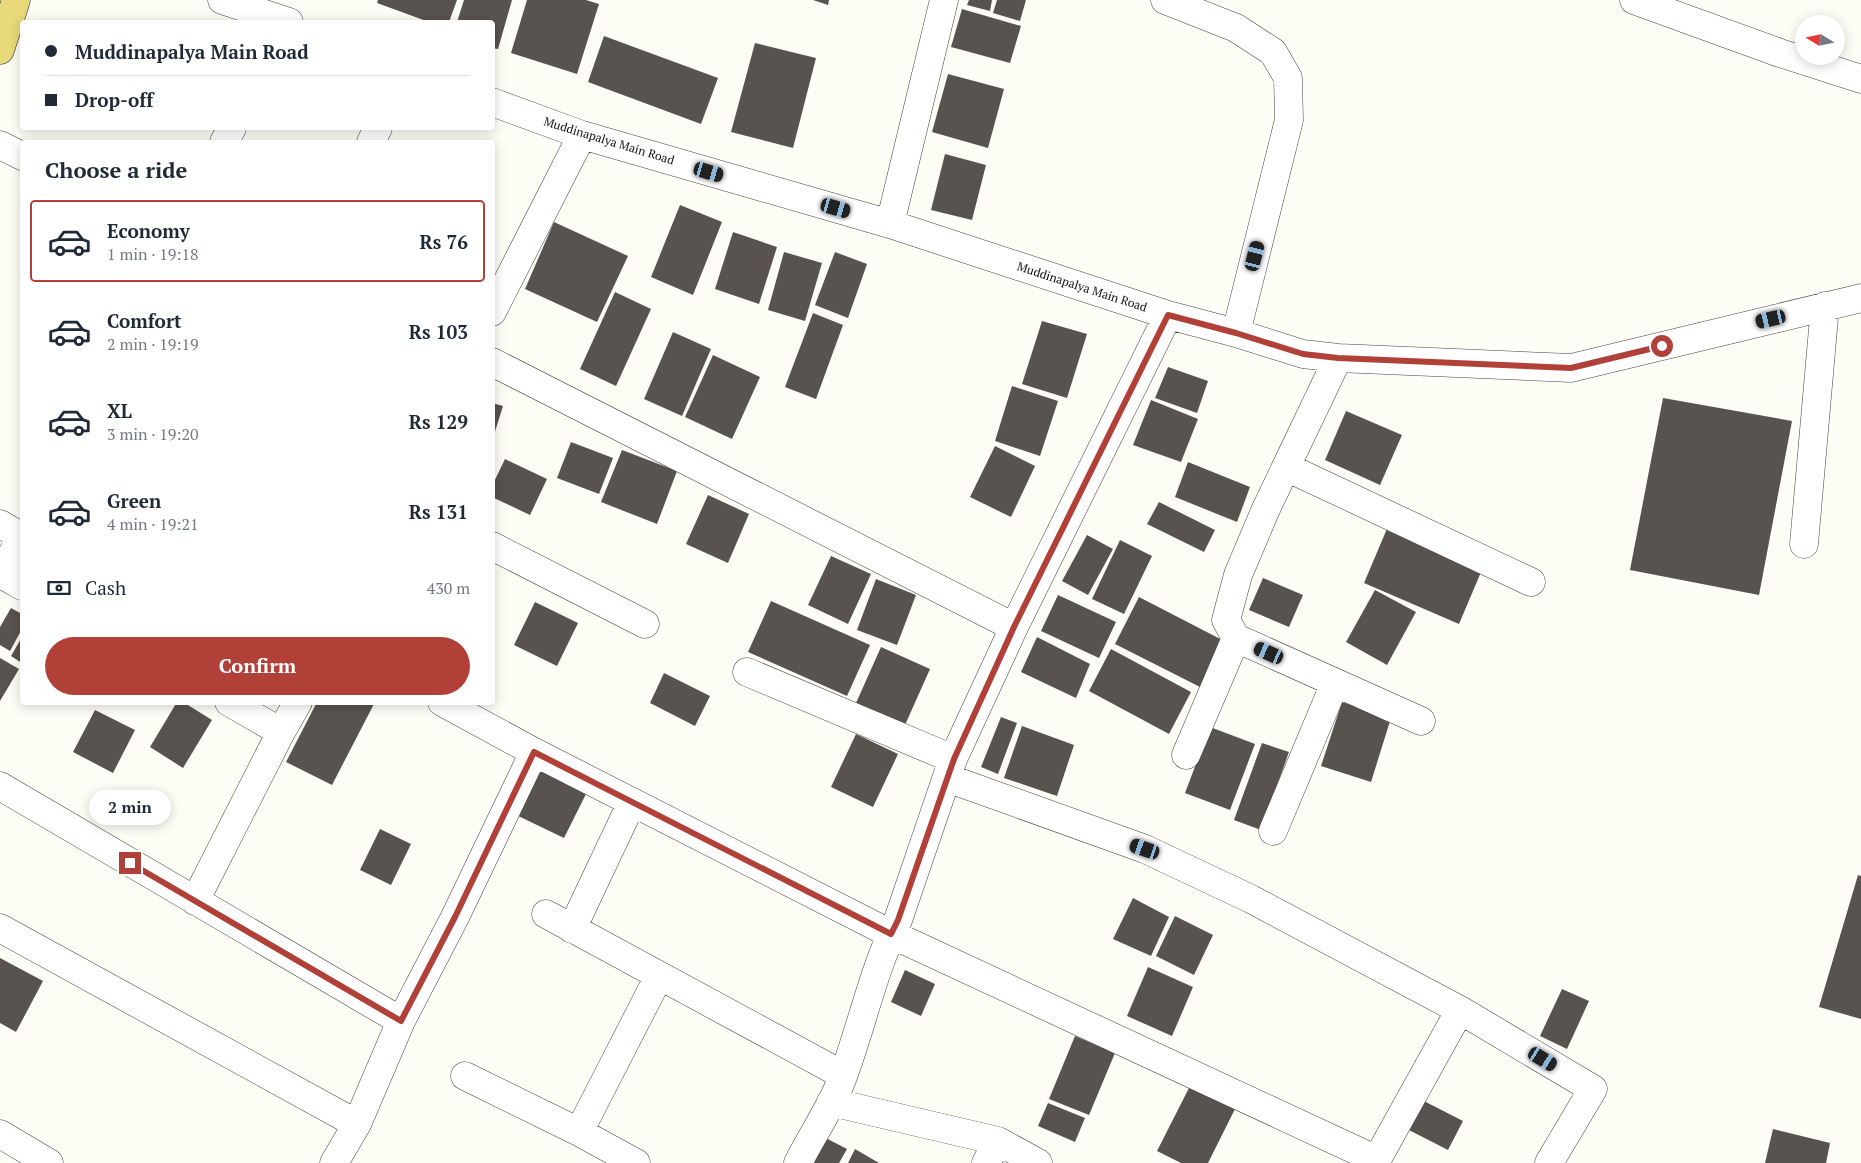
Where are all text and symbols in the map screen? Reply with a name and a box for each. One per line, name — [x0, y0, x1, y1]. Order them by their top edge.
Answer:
north arrow — [1795, 15, 1845, 65]
map controls — [1795, 15, 1845, 65]
text: Muddinapalya Main Road — [75, 39, 309, 64]
text: Drop-off — [75, 87, 153, 112]
street label: Muddinapalya Main Road — [542, 113, 677, 168]
text: Choose a ride — [45, 155, 187, 184]
car — [692, 161, 725, 183]
car — [819, 197, 852, 219]
text: Economy — [107, 218, 190, 243]
icon: car — [47, 219, 92, 264]
text: Rs 76 — [420, 229, 468, 254]
car — [1244, 240, 1265, 272]
text: 1 min · 19:18 — [107, 243, 199, 265]
street label: Muddinapalya Main Road — [1015, 258, 1149, 315]
text: Comfort — [107, 308, 182, 333]
car — [1754, 308, 1787, 330]
icon: car — [47, 309, 92, 354]
text: Rs 103 — [409, 319, 468, 344]
text: 2 min · 19:19 — [107, 333, 199, 355]
route start — [1651, 335, 1673, 357]
text: XL — [107, 398, 132, 423]
icon: car — [47, 399, 92, 444]
text: Rs 129 — [409, 409, 468, 434]
text: 3 min · 19:20 — [107, 423, 199, 445]
text: Green — [107, 488, 161, 513]
icon: car — [47, 489, 92, 534]
text: Rs 131 — [409, 499, 468, 524]
text: 4 min · 19:21 — [107, 513, 199, 535]
icon: cash — [45, 574, 73, 602]
text: Cash — [85, 575, 126, 600]
text: 430 m — [427, 577, 470, 599]
button: Confirm — [45, 637, 470, 695]
car — [1252, 640, 1285, 666]
callout: 2 min — [89, 790, 171, 826]
text: 2 min — [108, 796, 152, 818]
car — [1128, 837, 1161, 861]
route end — [119, 852, 141, 874]
car — [1526, 1045, 1559, 1073]

